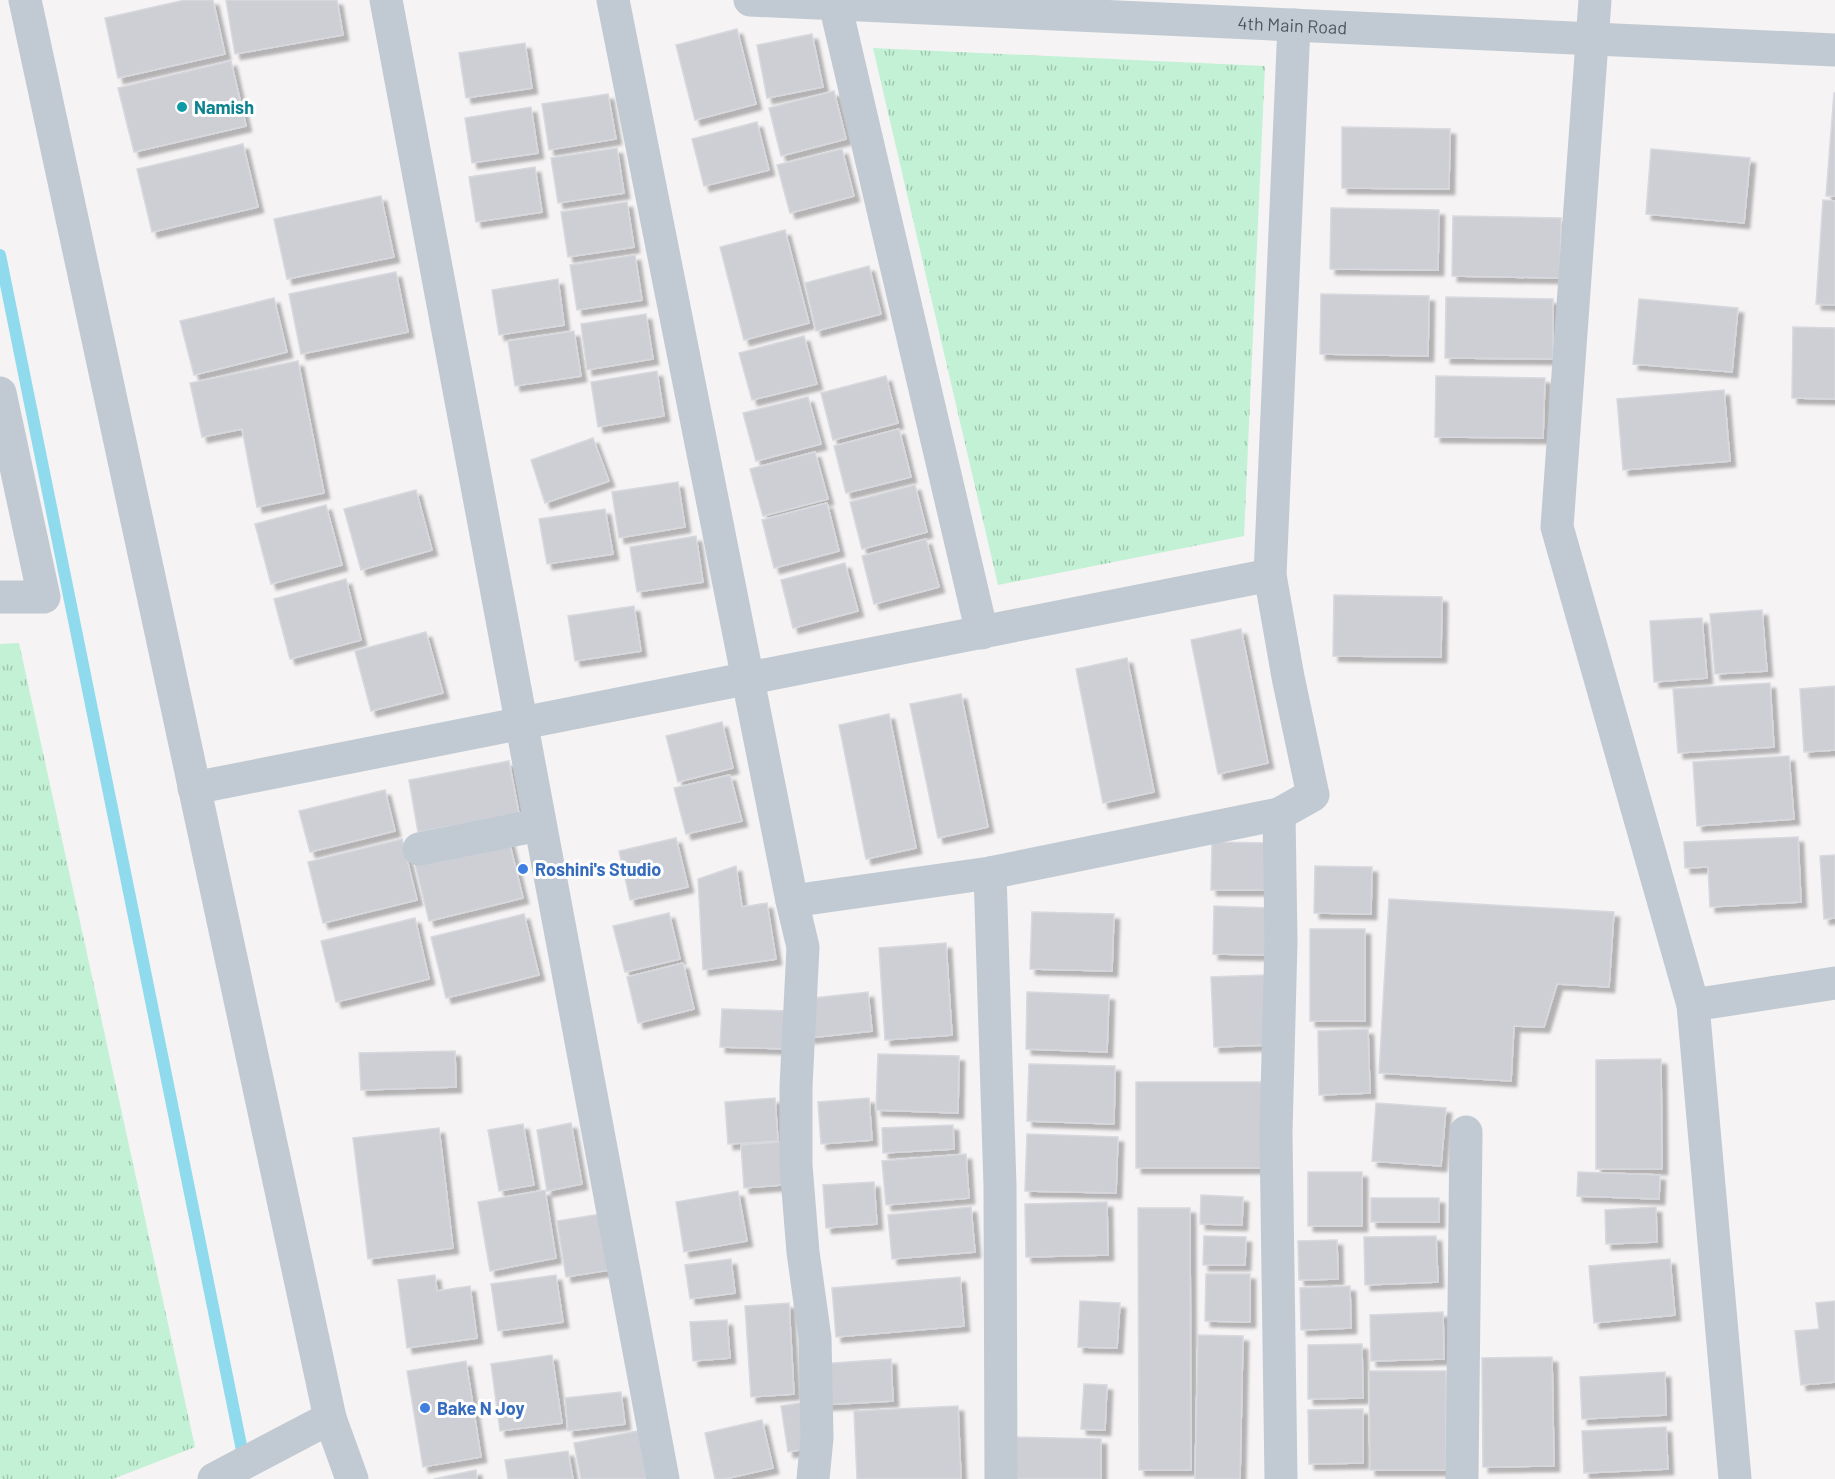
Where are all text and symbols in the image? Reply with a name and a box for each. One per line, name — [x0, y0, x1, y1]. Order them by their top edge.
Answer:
street label: 4th Main Road — [1237, 11, 1348, 39]
place label: Namish — [194, 96, 254, 118]
marker: Namish — [175, 100, 189, 114]
place label: Roshini's Studio — [535, 858, 661, 880]
marker: Roshini's Studio — [516, 862, 530, 876]
place label: Bake N Joy — [437, 1397, 524, 1419]
marker: Bake N Joy — [418, 1401, 432, 1415]

